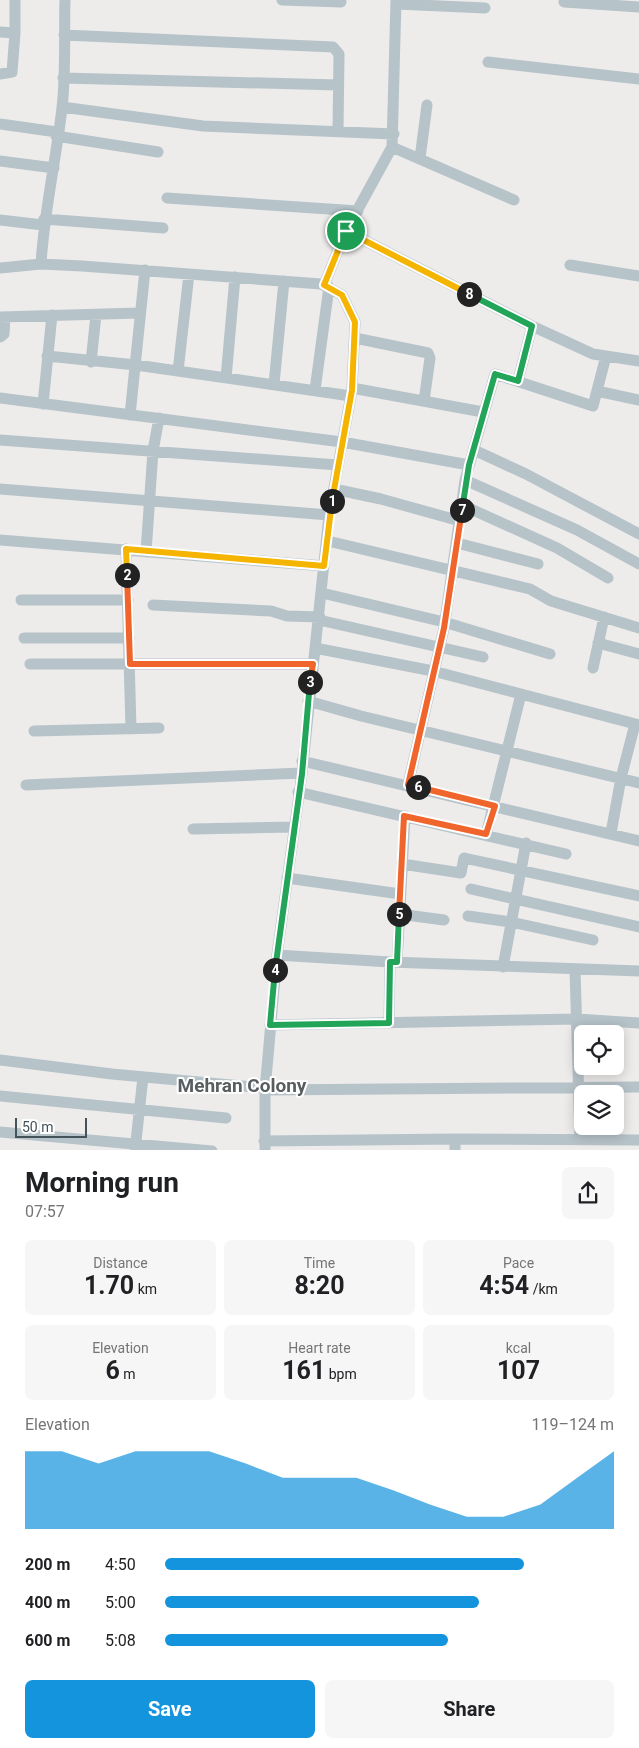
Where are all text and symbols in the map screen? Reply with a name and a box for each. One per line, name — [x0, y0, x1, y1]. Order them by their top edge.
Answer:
pin — [325, 210, 367, 252]
icon: arrive — [332, 217, 360, 245]
pin: 8 — [456, 282, 482, 306]
text: 8 — [465, 286, 474, 302]
pin: 1 — [320, 488, 344, 514]
text: 1 — [328, 493, 337, 509]
pin: 7 — [450, 498, 474, 522]
text: 7 — [458, 502, 467, 518]
pin: 2 — [114, 562, 140, 588]
text: 2 — [123, 567, 132, 583]
pin: 3 — [298, 670, 322, 694]
text: 3 — [306, 674, 315, 690]
pin: 6 — [406, 774, 430, 800]
text: 6 — [414, 779, 423, 795]
pin: 5 — [386, 902, 412, 926]
text: 5 — [395, 906, 404, 922]
pin: 4 — [262, 958, 288, 982]
text: 4 — [271, 962, 280, 978]
map controls — [574, 1025, 624, 1135]
button: locate — [574, 1025, 624, 1075]
district label: Mehran Colony — [178, 1074, 307, 1097]
button: layers — [574, 1085, 624, 1135]
scale bar — [15, 1116, 88, 1139]
text: 50 m — [22, 1119, 54, 1135]
text: Morning run — [25, 1166, 179, 1199]
button: share — [562, 1167, 614, 1219]
text: 07:57 — [25, 1202, 65, 1221]
text: Distance — [93, 1255, 148, 1271]
text: Time — [304, 1255, 335, 1271]
text: Pace — [503, 1255, 534, 1271]
text: 1.70 — [84, 1271, 134, 1300]
text: 8:20 — [294, 1271, 345, 1300]
text: 4:54 — [479, 1271, 529, 1300]
text: km — [134, 1281, 157, 1297]
text: /km — [529, 1281, 558, 1297]
text: Elevation — [92, 1340, 149, 1356]
text: Heart rate — [288, 1340, 351, 1356]
text: kcal — [506, 1340, 531, 1356]
text: 6 — [105, 1356, 120, 1385]
text: 161 — [282, 1356, 325, 1385]
text: 107 — [497, 1356, 540, 1385]
text: m — [120, 1366, 136, 1382]
text: bpm — [325, 1366, 357, 1382]
text: Elevation — [25, 1415, 90, 1434]
text: 119–124 m — [532, 1415, 614, 1434]
text: 200 m — [25, 1555, 70, 1574]
text: 4:50 — [105, 1555, 136, 1574]
text: 400 m — [25, 1593, 70, 1612]
text: 5:00 — [105, 1593, 136, 1612]
text: 600 m — [25, 1631, 70, 1650]
text: 5:08 — [105, 1631, 136, 1650]
button: Save — [25, 1680, 315, 1738]
button: Share — [325, 1680, 614, 1738]

